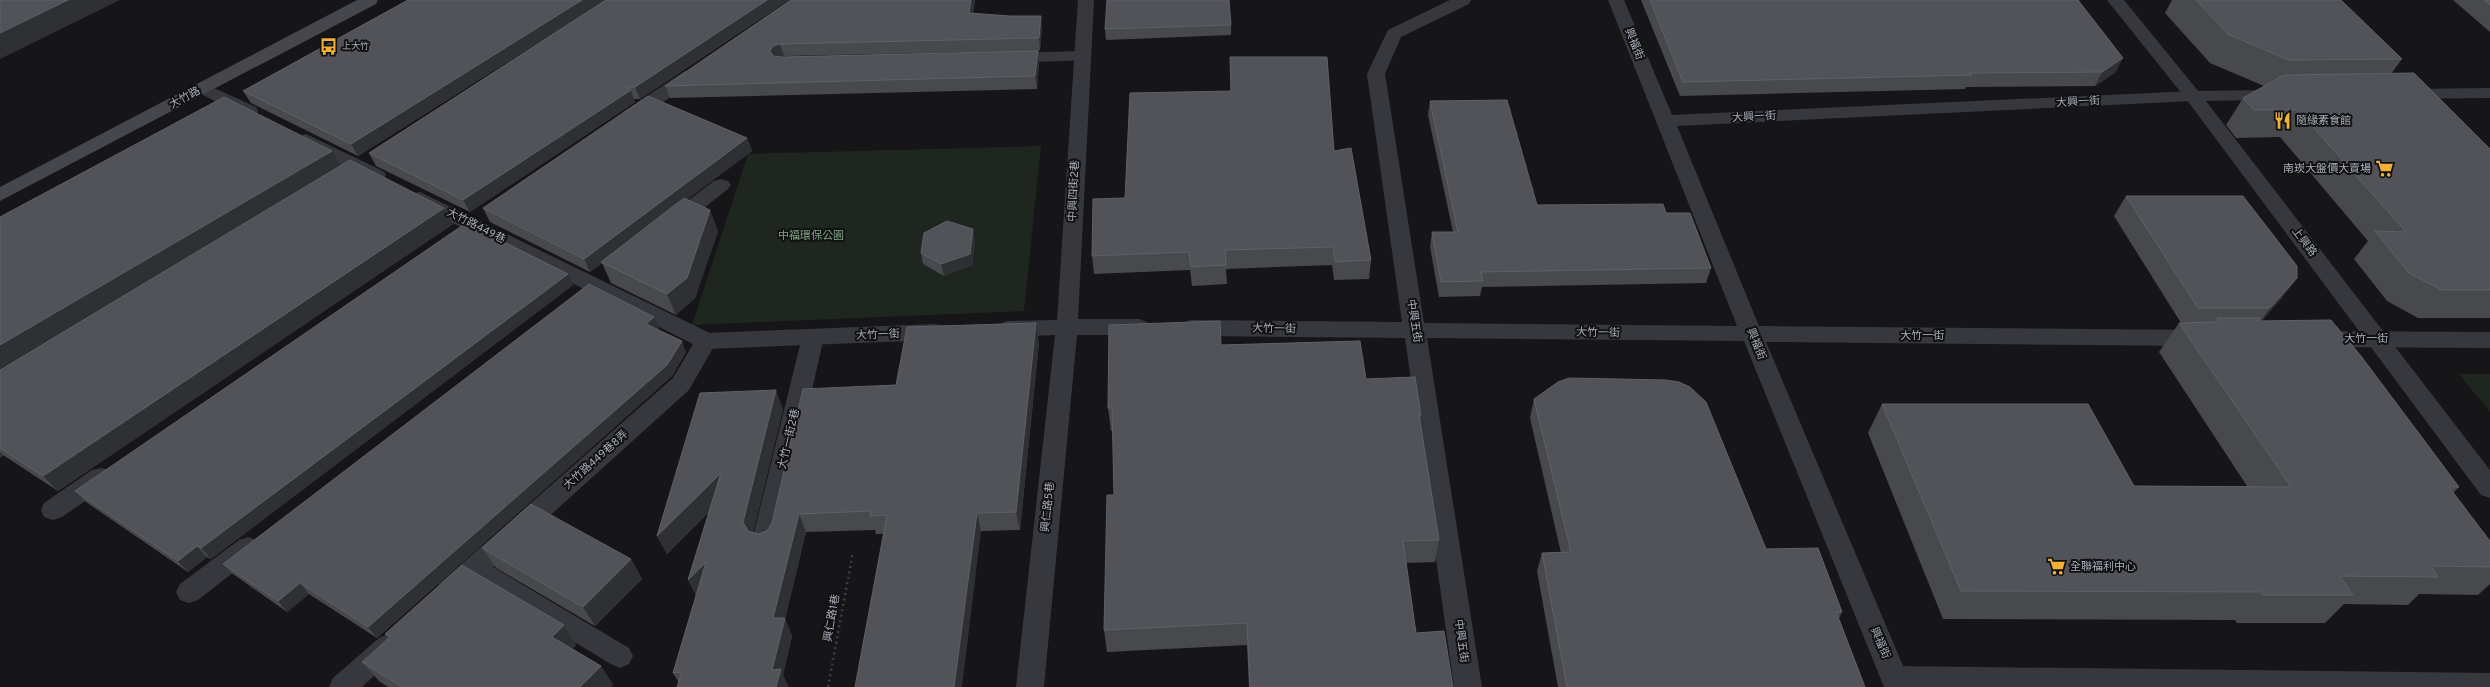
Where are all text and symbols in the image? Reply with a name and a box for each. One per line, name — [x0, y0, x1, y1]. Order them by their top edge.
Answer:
street label: 興福街 — [1621, 26, 1647, 62]
bus stop icon: 上大竹 — [319, 36, 339, 56]
place label: 上大竹 — [342, 41, 369, 52]
street label: 大竹路 — [167, 84, 203, 112]
street label: 大興一街 — [2056, 94, 2100, 110]
street label: 大興一街 — [1732, 109, 1776, 125]
restaurant icon: 隨緣素食館 — [2273, 111, 2293, 131]
place label: 隨緣素食館 — [2296, 114, 2351, 128]
supermarket icon: 南崁大盤價大賣場 — [2374, 159, 2394, 179]
street label: 中興四街2巷 — [1065, 160, 1083, 222]
place label: 南崁大盤價大賣場 — [2283, 162, 2371, 176]
street label: 大竹路449巷 — [444, 205, 508, 247]
street label: 上興路 — [2288, 225, 2320, 259]
park label: 中福環保公園 — [778, 229, 844, 243]
street label: 中興五街 — [1404, 298, 1424, 344]
street label: 大竹一街 — [1252, 322, 1296, 336]
street label: 大竹一街 — [1576, 326, 1620, 340]
street label: 興福街 — [1743, 326, 1769, 362]
street label: 大竹一街 — [856, 327, 900, 343]
street label: 大竹一街 — [1900, 329, 1944, 343]
street label: 大竹一街 — [2344, 332, 2388, 346]
street label: 大竹一街2巷 — [775, 407, 803, 471]
street label: 大竹路449巷8弄 — [561, 427, 631, 493]
street label: 興仁路5巷 — [1038, 481, 1058, 533]
supermarket icon: 全聯福利中心 — [2047, 557, 2067, 577]
place label: 全聯福利中心 — [2070, 560, 2136, 574]
street label: 興仁路1巷 — [821, 593, 843, 643]
street label: 中興五街 — [1451, 618, 1471, 664]
street label: 興福街 — [1867, 625, 1893, 661]

